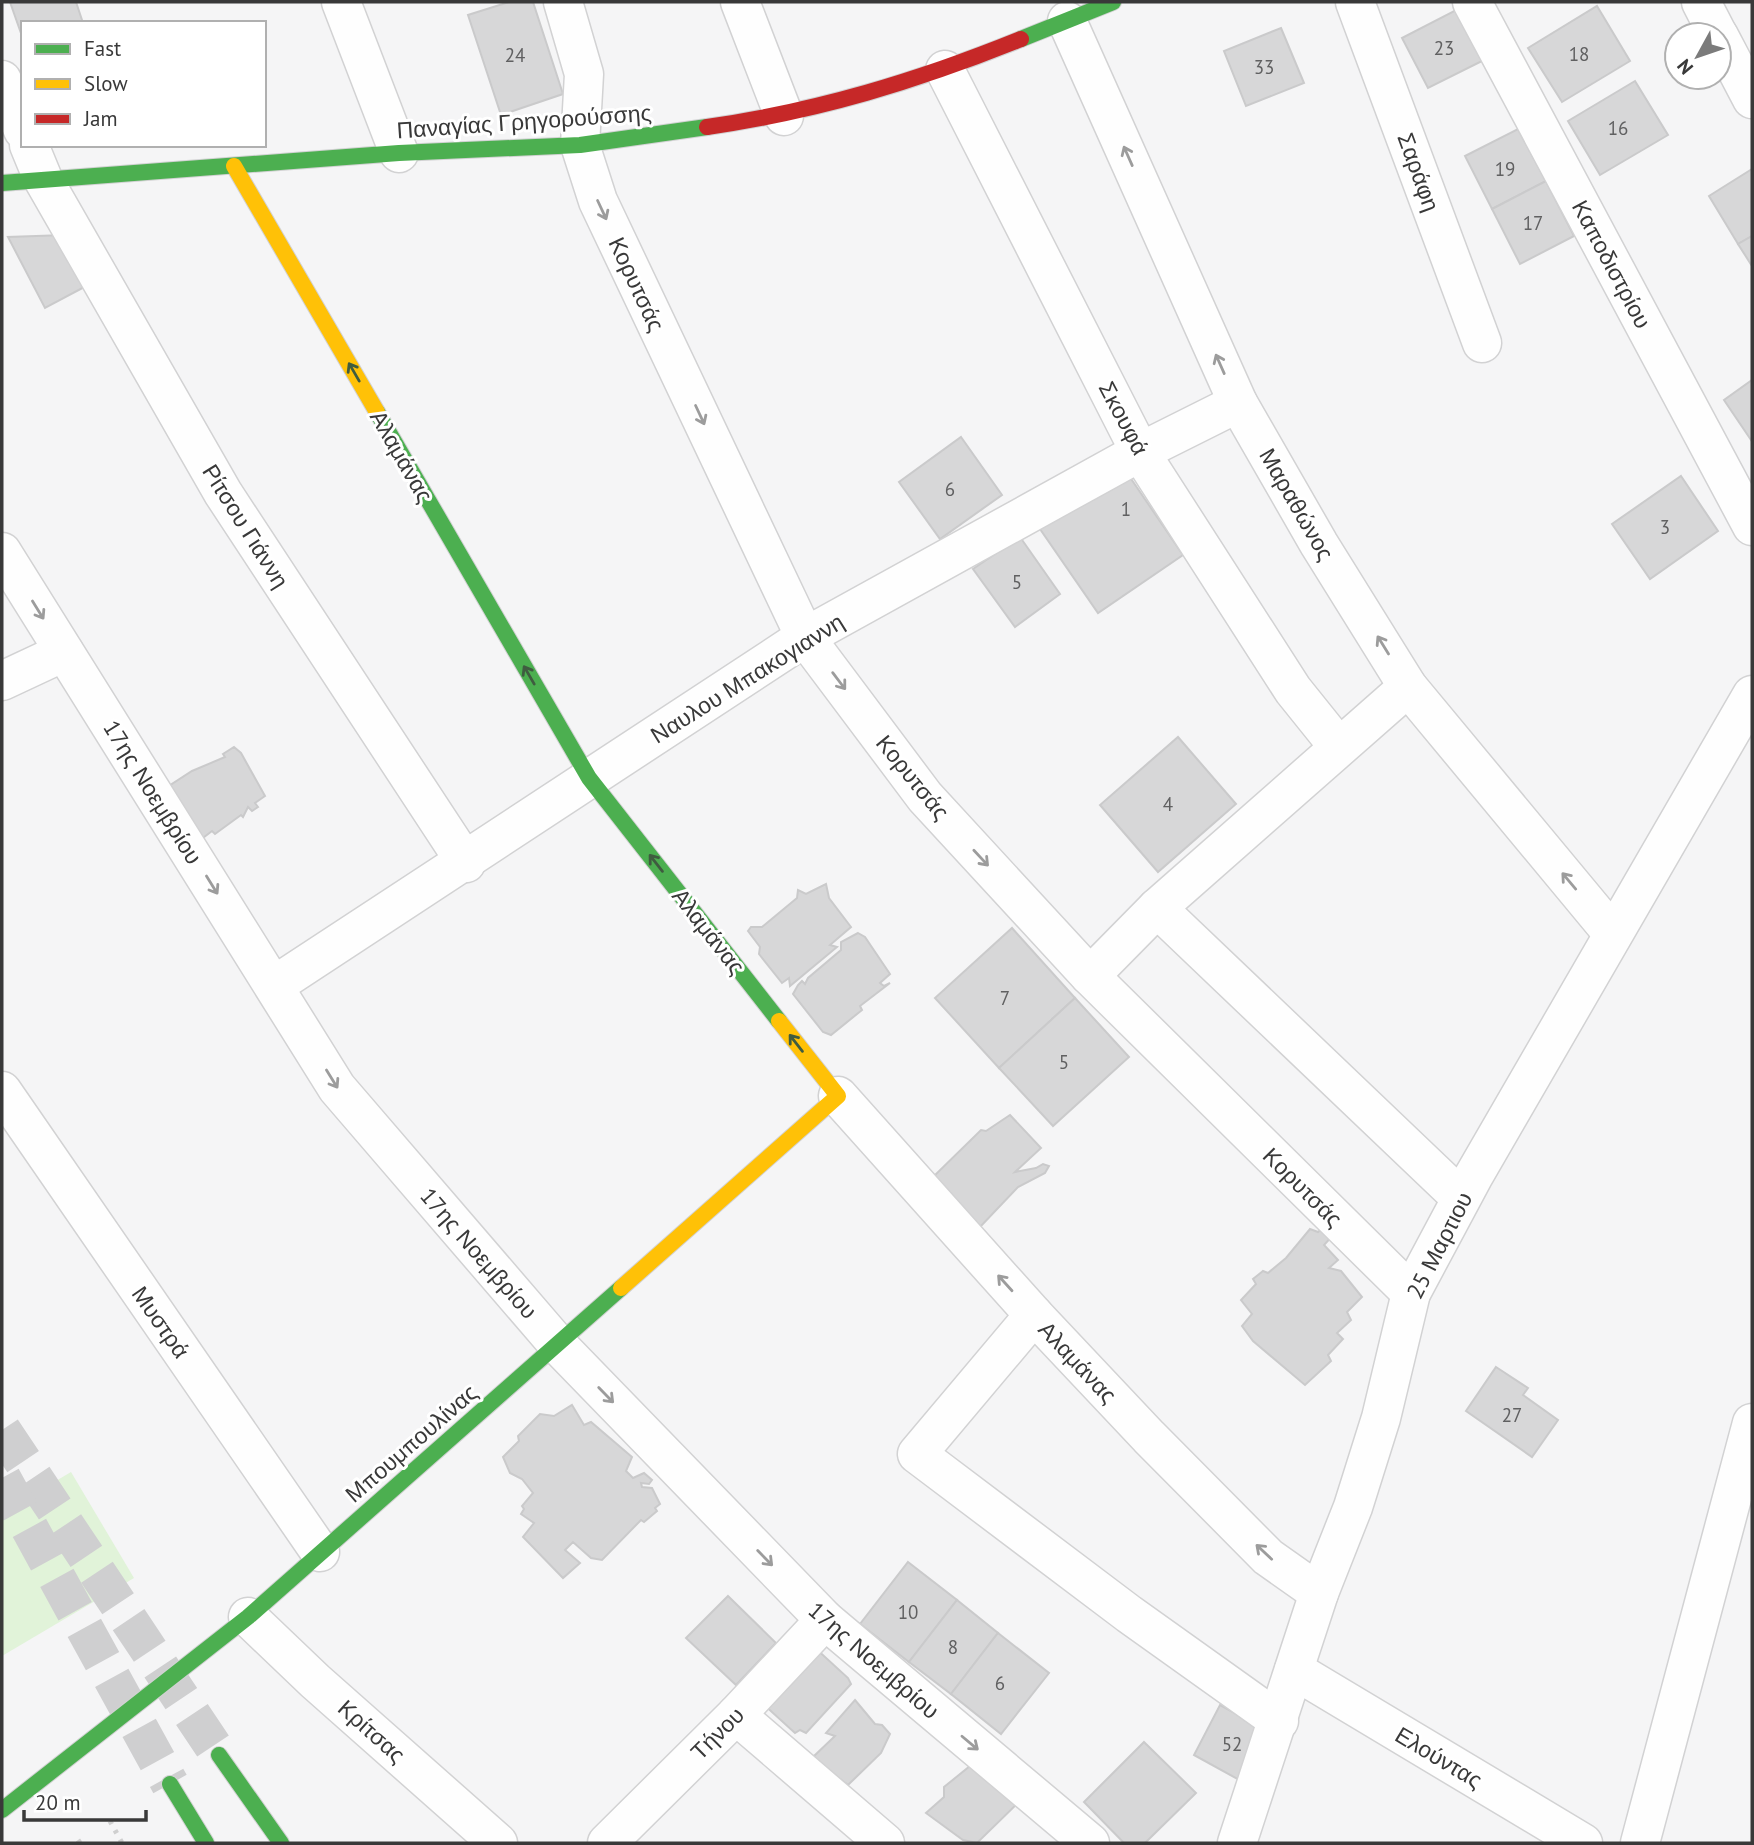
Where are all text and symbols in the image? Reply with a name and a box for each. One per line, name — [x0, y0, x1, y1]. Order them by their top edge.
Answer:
legend — [21, 21, 266, 147]
north arrow — [1663, 21, 1733, 91]
text: Fast — [84, 35, 121, 62]
house number: 23 — [1434, 36, 1454, 60]
house number: 18 — [1569, 42, 1589, 66]
house number: 24 — [505, 43, 525, 67]
text: N — [1672, 54, 1698, 79]
house number: 33 — [1254, 55, 1274, 79]
text: Slow — [84, 70, 128, 97]
street label: Παναγίας Γρηγορούσσης — [396, 98, 652, 144]
text: Jam — [83, 105, 118, 132]
house number: 16 — [1608, 116, 1628, 140]
street label: Σαράφη — [1391, 129, 1447, 215]
one-way arrow — [1121, 146, 1134, 167]
house number: 19 — [1495, 157, 1515, 181]
street label: Καποδιστρίου — [1566, 195, 1658, 333]
one-way arrow — [596, 199, 609, 220]
house number: 17 — [1523, 211, 1543, 235]
street label: Κορυτσάς — [603, 232, 671, 336]
one-way arrow — [1213, 353, 1226, 375]
one-way arrow — [346, 363, 360, 383]
street label: Σκουφά — [1093, 376, 1155, 460]
one-way arrow — [693, 404, 707, 425]
street label: Αλαμάνας — [364, 405, 440, 507]
street label: Μαραθώνος — [1253, 443, 1341, 565]
street label: Ρίτσου Γιάννη — [196, 459, 296, 593]
house number: 6 — [945, 477, 955, 501]
house number: 1 — [1121, 497, 1131, 521]
house number: 3 — [1660, 515, 1670, 539]
house number: 5 — [1012, 570, 1022, 594]
one-way arrow — [30, 600, 45, 619]
street label: Ναυλου Μπακογιαννη — [645, 607, 849, 749]
one-way arrow — [1375, 636, 1389, 656]
one-way arrow — [522, 666, 536, 686]
one-way arrow — [831, 671, 846, 690]
street label: 17ης Νοεμβρίου — [97, 715, 209, 869]
street label: Κορυτσάς — [870, 729, 956, 825]
house number: 4 — [1163, 792, 1173, 816]
one-way arrow — [973, 849, 990, 866]
one-way arrow — [648, 855, 663, 873]
one-way arrow — [1561, 872, 1577, 890]
one-way arrow — [205, 875, 219, 895]
street label: Αλαμάνας — [666, 882, 752, 980]
house number: 7 — [1000, 986, 1010, 1010]
one-way arrow — [789, 1034, 804, 1052]
house number: 5 — [1059, 1050, 1069, 1074]
one-way arrow — [325, 1068, 339, 1088]
street label: Κορυτσάς — [1257, 1141, 1349, 1233]
street label: 17ης Νοεμβρίου — [414, 1182, 544, 1324]
street label: 25 Μαρτιου — [1400, 1187, 1478, 1303]
one-way arrow — [996, 1275, 1013, 1292]
street label: Μυστρά — [126, 1280, 196, 1364]
street label: Αλαμάνας — [1033, 1315, 1123, 1409]
street label: Μπουμπουλίνας — [339, 1378, 483, 1508]
one-way arrow — [598, 1386, 615, 1403]
house number: 27 — [1502, 1403, 1522, 1427]
one-way arrow — [1256, 1544, 1273, 1561]
one-way arrow — [756, 1550, 773, 1567]
street label: 17ης Νοεμβρίου — [803, 1595, 945, 1725]
house number: 10 — [898, 1600, 918, 1624]
house number: 8 — [948, 1635, 958, 1659]
house number: 6 — [995, 1671, 1005, 1695]
street label: Κρίτσας — [332, 1693, 412, 1769]
street label: Τήνου — [684, 1700, 750, 1766]
street label: Ελούντας — [1390, 1720, 1488, 1794]
house number: 52 — [1222, 1732, 1242, 1756]
one-way arrow — [961, 1735, 979, 1751]
scale bar — [24, 1778, 147, 1822]
text: 20 m — [35, 1789, 81, 1816]

